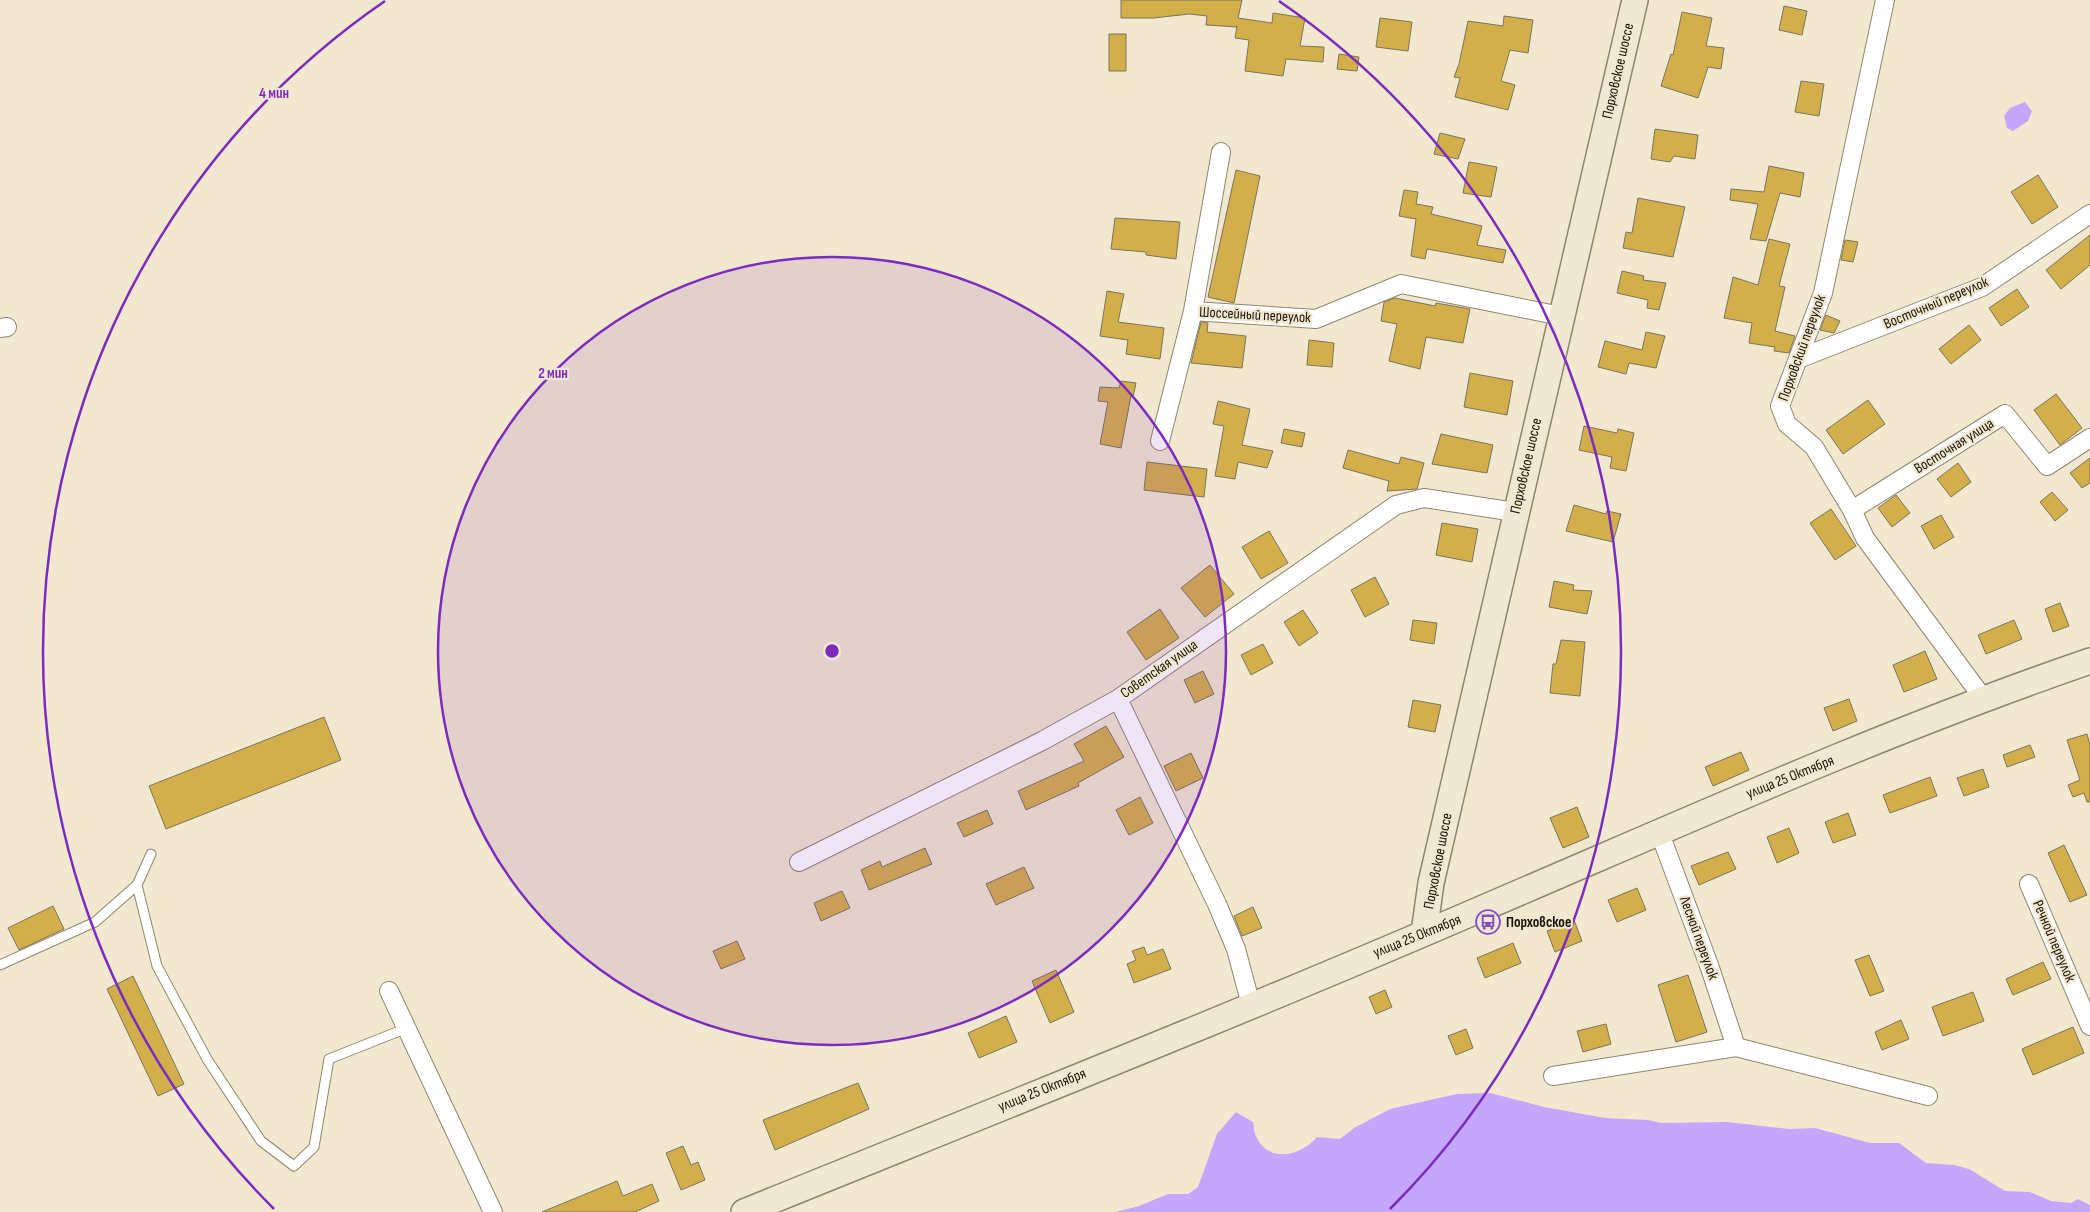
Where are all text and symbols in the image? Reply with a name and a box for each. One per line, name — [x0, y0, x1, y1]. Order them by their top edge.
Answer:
street label: Порховское шоссе — [1598, 21, 1638, 121]
text: 4 мин — [259, 84, 289, 103]
street label: Восточный переулок — [1881, 272, 1991, 334]
street label: Порховский переулок — [1774, 292, 1830, 404]
street label: Шоссейный переулок — [1199, 303, 1312, 327]
text: 2 мин — [538, 364, 568, 383]
street label: Восточная улица — [1911, 414, 1997, 478]
street label: Порховское шоссе — [1506, 416, 1546, 516]
street label: Советская улица — [1117, 635, 1202, 703]
centre of rings — [823, 642, 841, 660]
street label: улица 25 Октября — [1743, 751, 1837, 803]
street label: Порховское шоссе — [1419, 811, 1457, 911]
street label: Лесной переулок — [1675, 893, 1723, 983]
street label: Речной переулок — [2028, 897, 2080, 985]
bus stop icon: Порховское — [1475, 909, 1501, 935]
street label: улица 25 Октября — [1370, 910, 1464, 962]
place label: Порховское — [1506, 913, 1571, 932]
street label: улица 25 Октября — [995, 1064, 1089, 1116]

